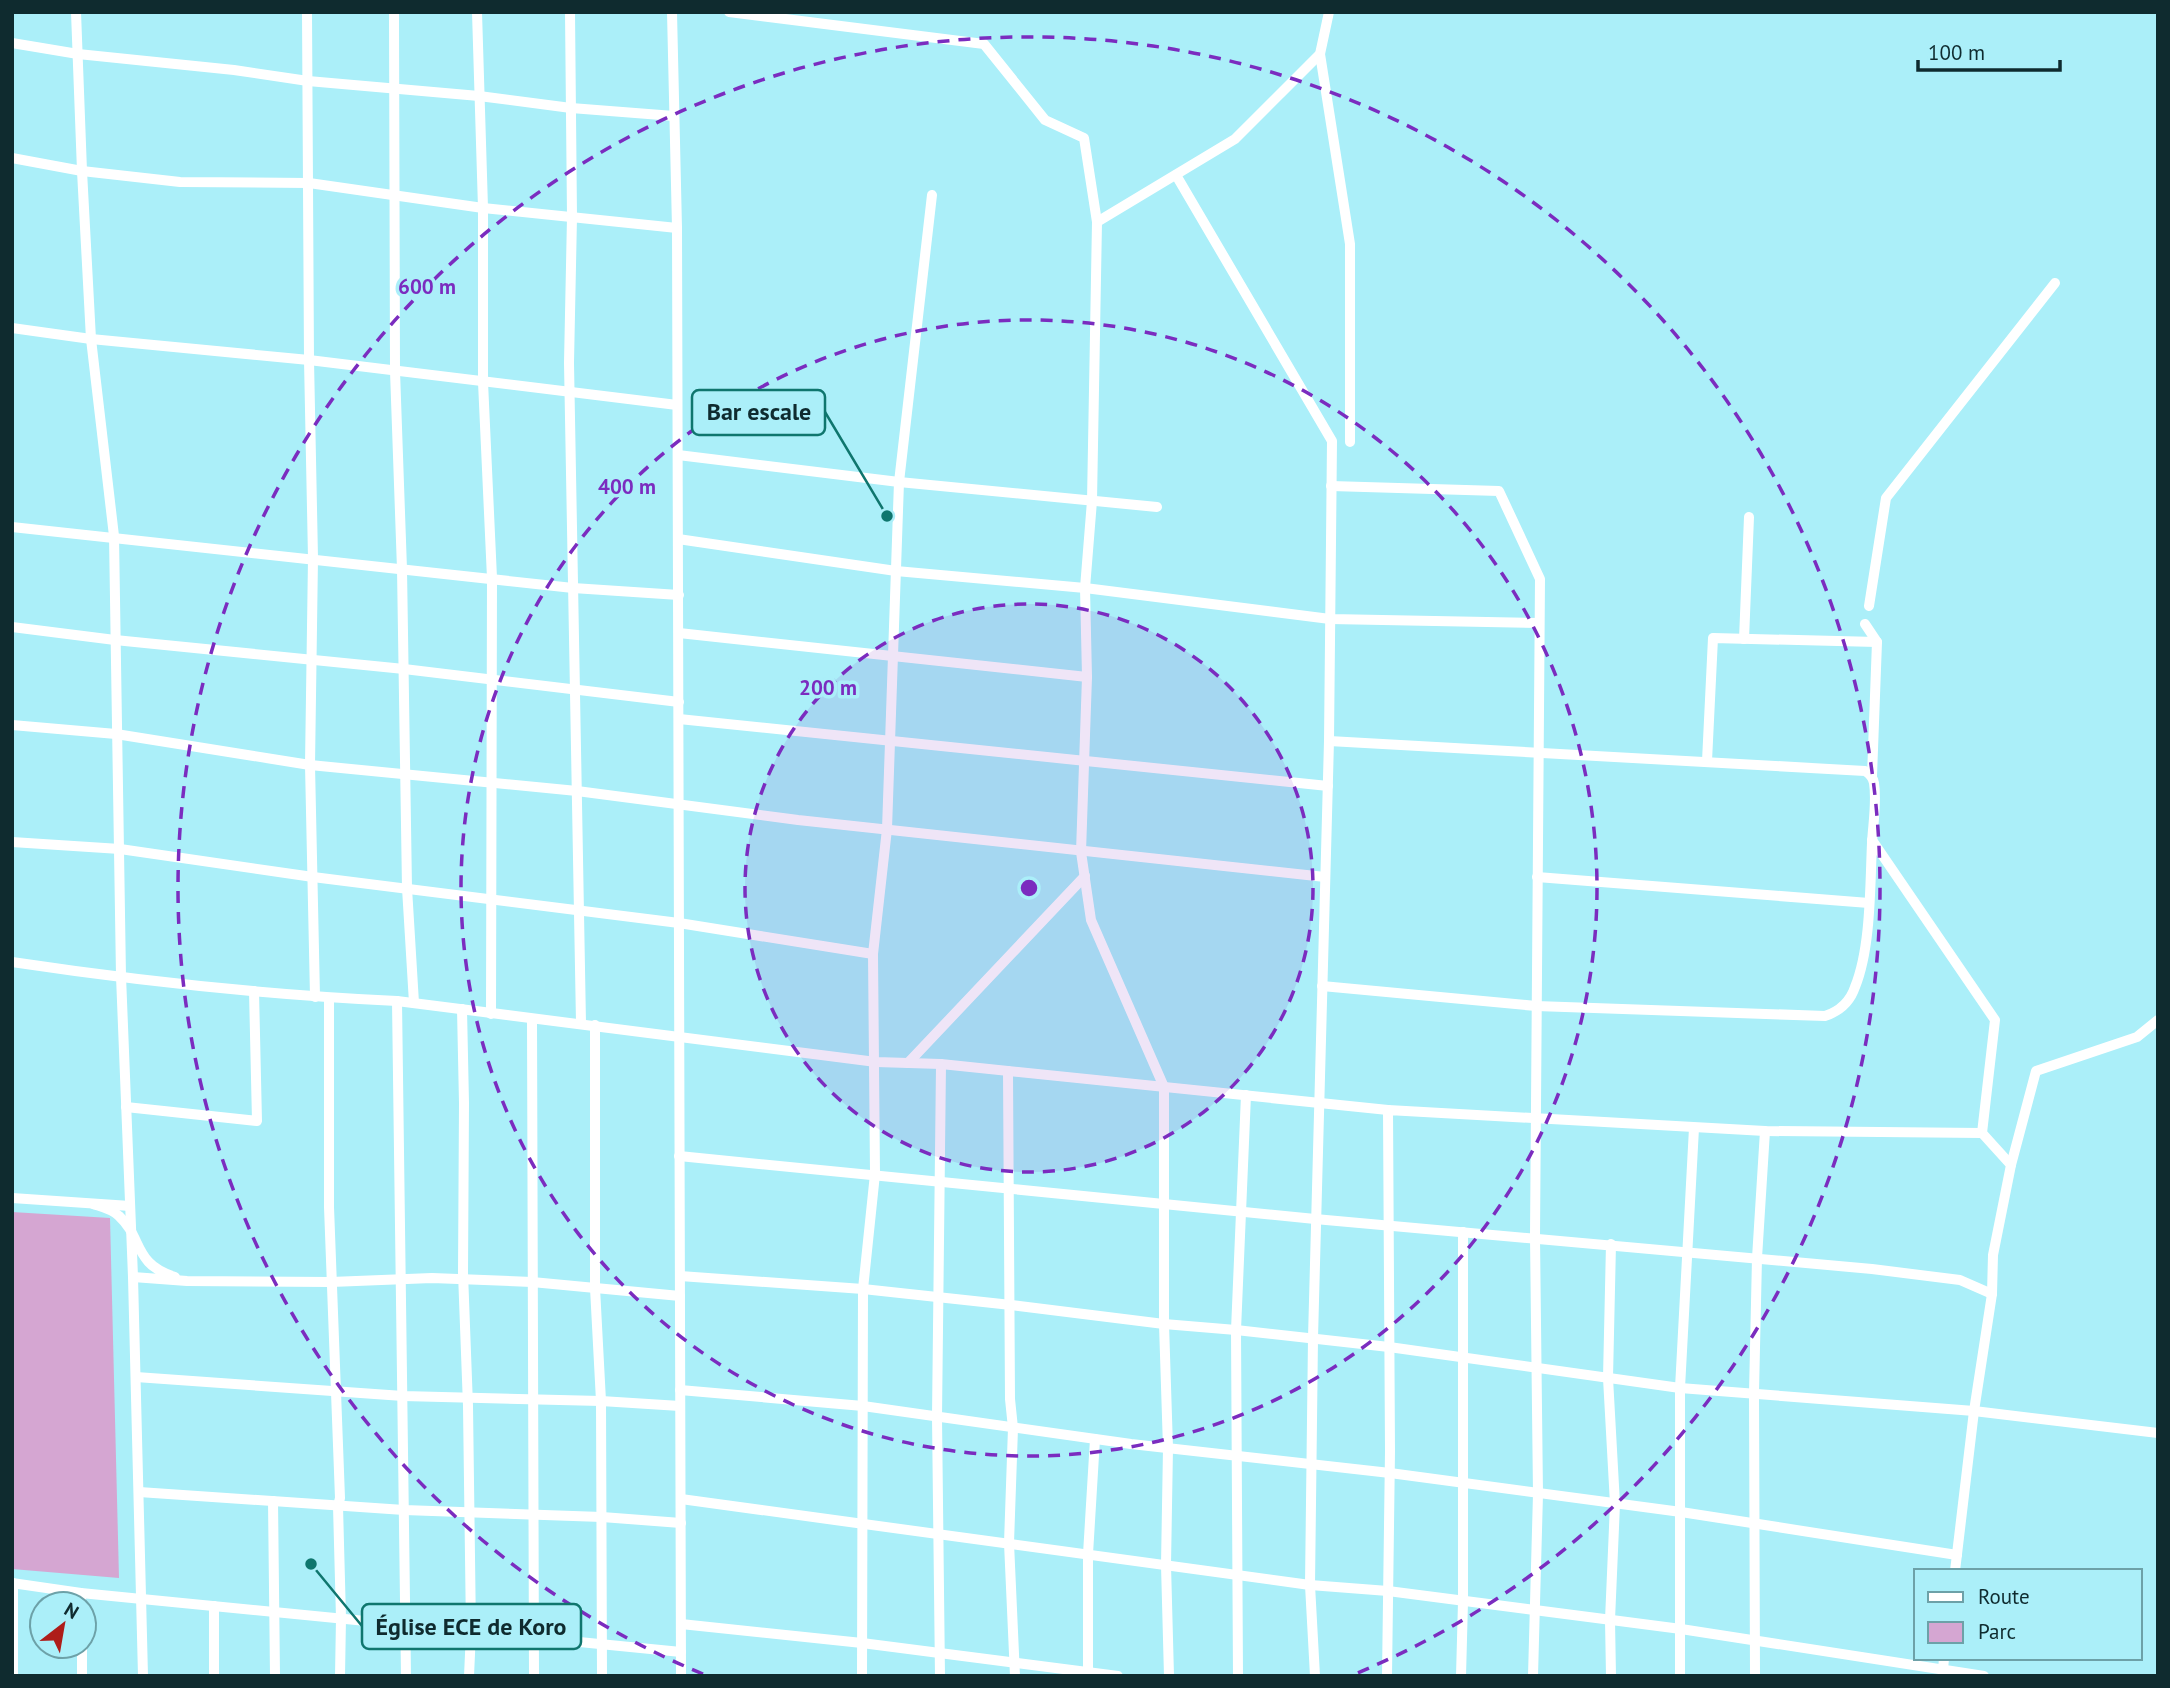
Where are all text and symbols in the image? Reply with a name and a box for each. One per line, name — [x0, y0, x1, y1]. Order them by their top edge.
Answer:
scale bar — [1918, 28, 2060, 72]
text: 100 m — [1928, 39, 1985, 66]
text: 600 m — [398, 273, 456, 300]
callout: Bar escale — [692, 390, 825, 435]
text: Bar escale — [707, 396, 811, 427]
text: 400 m — [598, 473, 656, 500]
text: 200 m — [799, 674, 857, 701]
centre of rings — [1017, 876, 1041, 900]
legend — [1914, 1569, 2142, 1660]
text: Route — [1978, 1583, 2030, 1610]
north arrow — [28, 1590, 98, 1660]
text: N — [60, 1597, 83, 1624]
callout: Église ECE de Koro — [362, 1604, 581, 1649]
text: Église ECE de Koro — [376, 1611, 567, 1642]
text: Parc — [1978, 1618, 2016, 1645]

